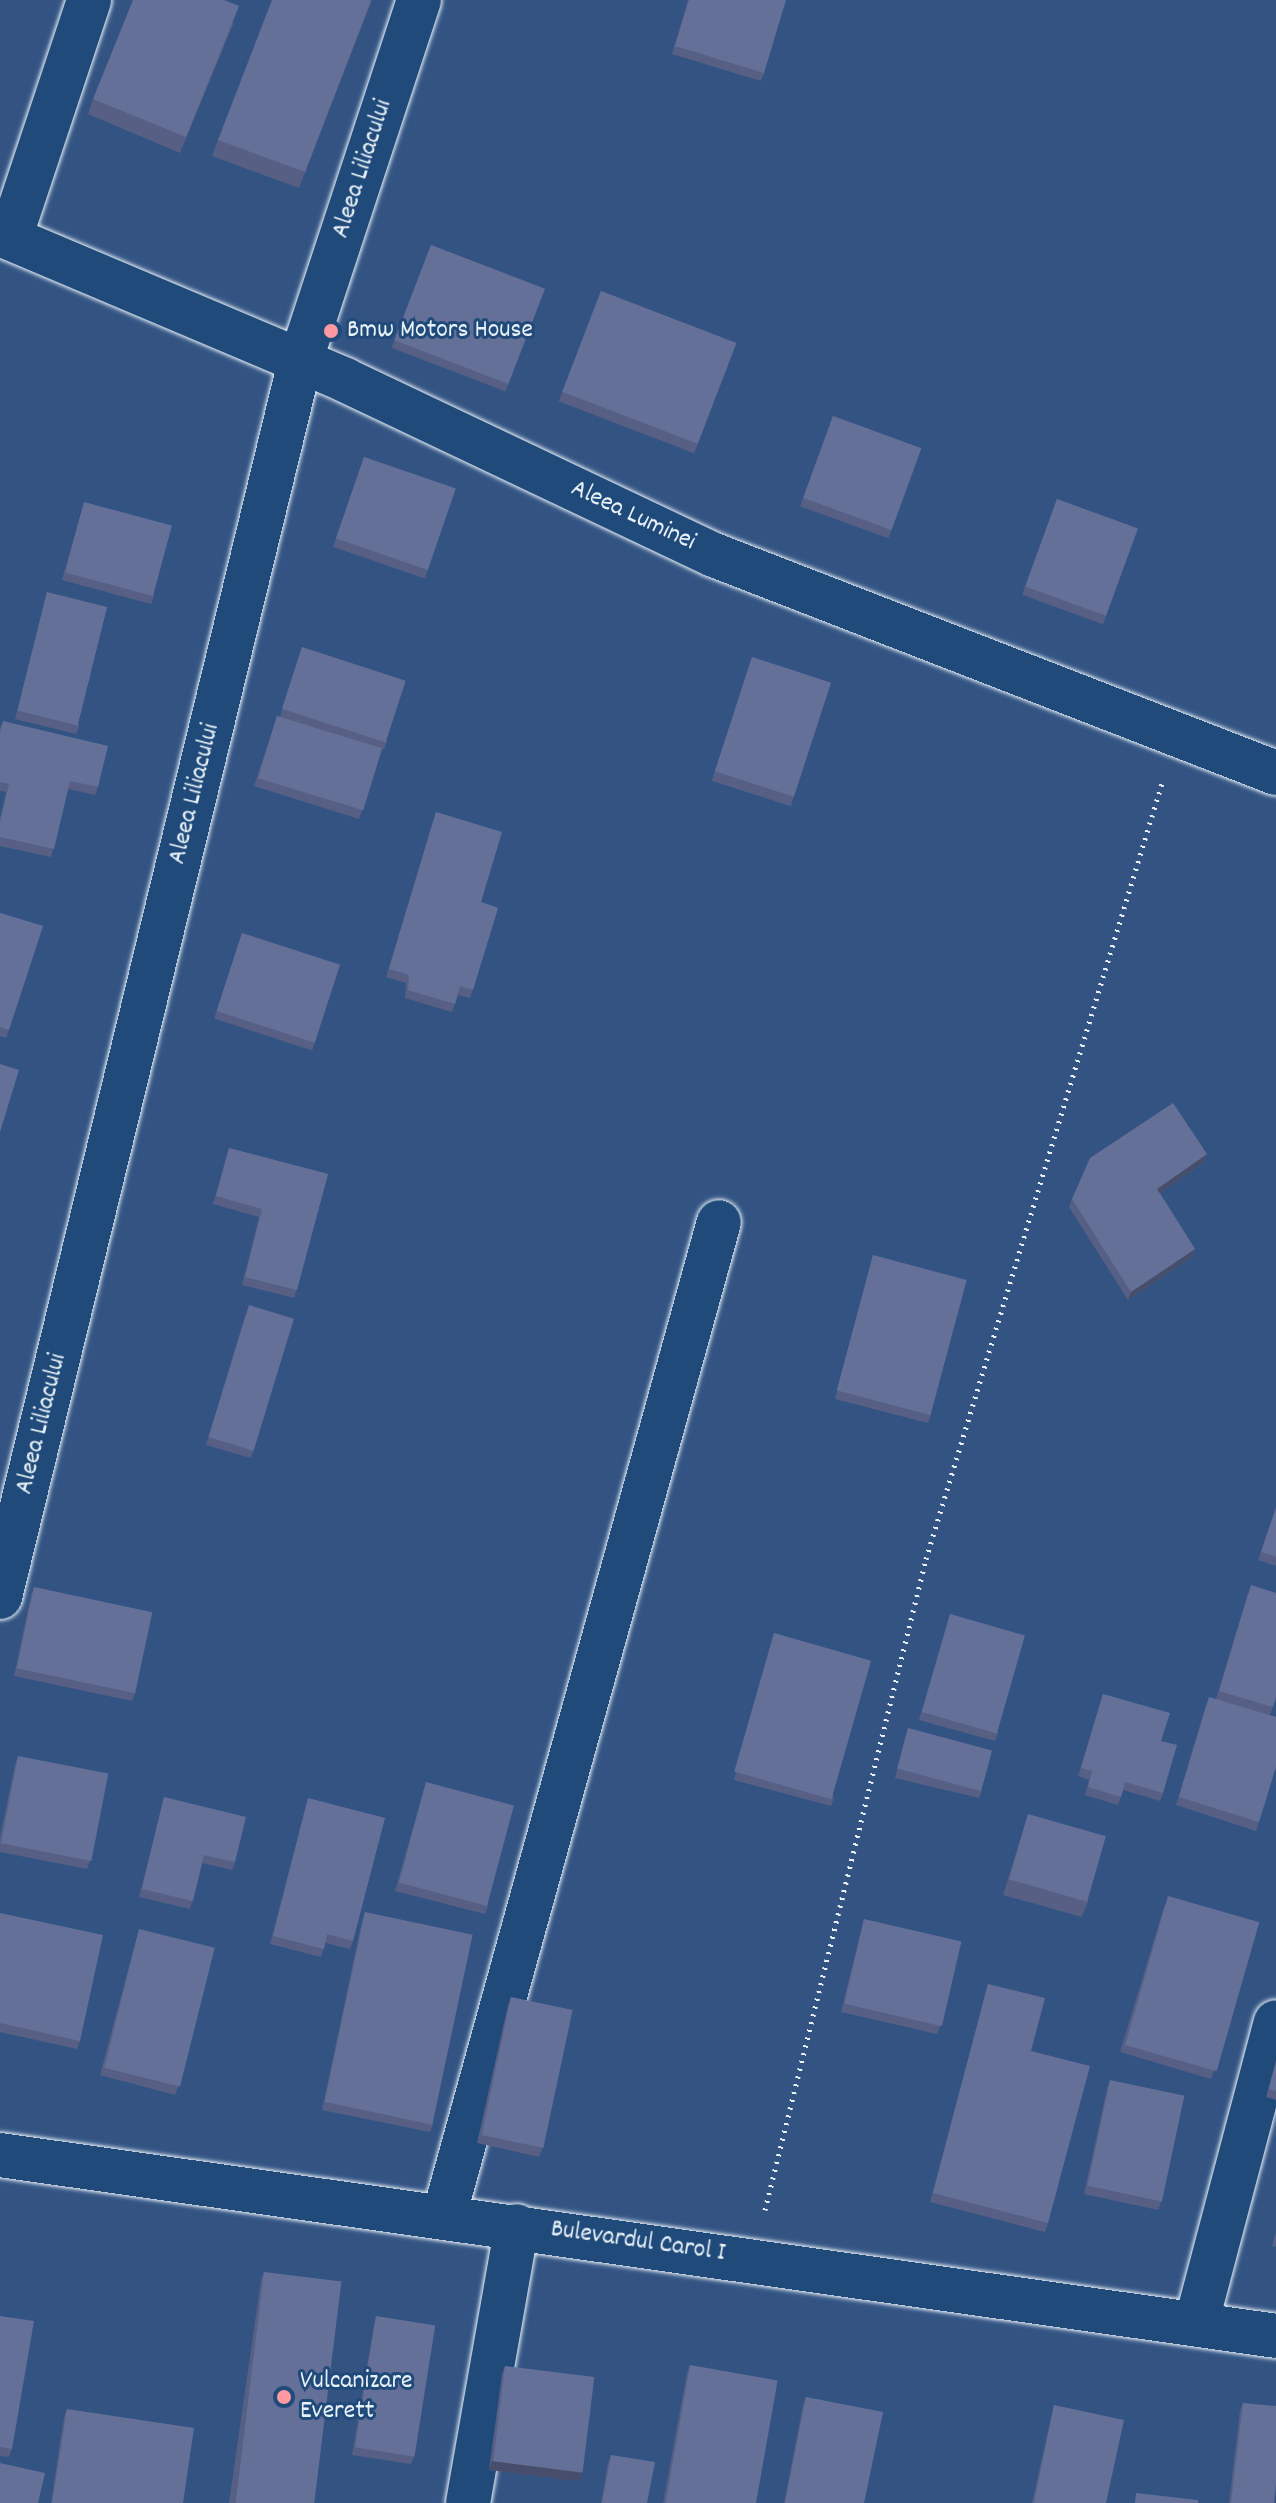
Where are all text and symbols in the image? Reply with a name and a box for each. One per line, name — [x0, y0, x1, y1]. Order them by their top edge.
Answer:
street label: Aleea Liliacului — [326, 96, 400, 242]
place label: Bmw Motors House — [347, 315, 533, 347]
marker: Bmw Motors House — [322, 322, 340, 340]
street label: Aleea Luminei — [566, 474, 700, 558]
street label: Aleea Liliacului — [162, 720, 228, 868]
street label: Aleea Liliacului — [9, 1350, 75, 1498]
street label: Bulevardul Carol I — [549, 2214, 727, 2270]
place label: Vulcanizare Everett — [300, 2366, 412, 2428]
marker: Vulcanizare Everett — [275, 2388, 293, 2406]

